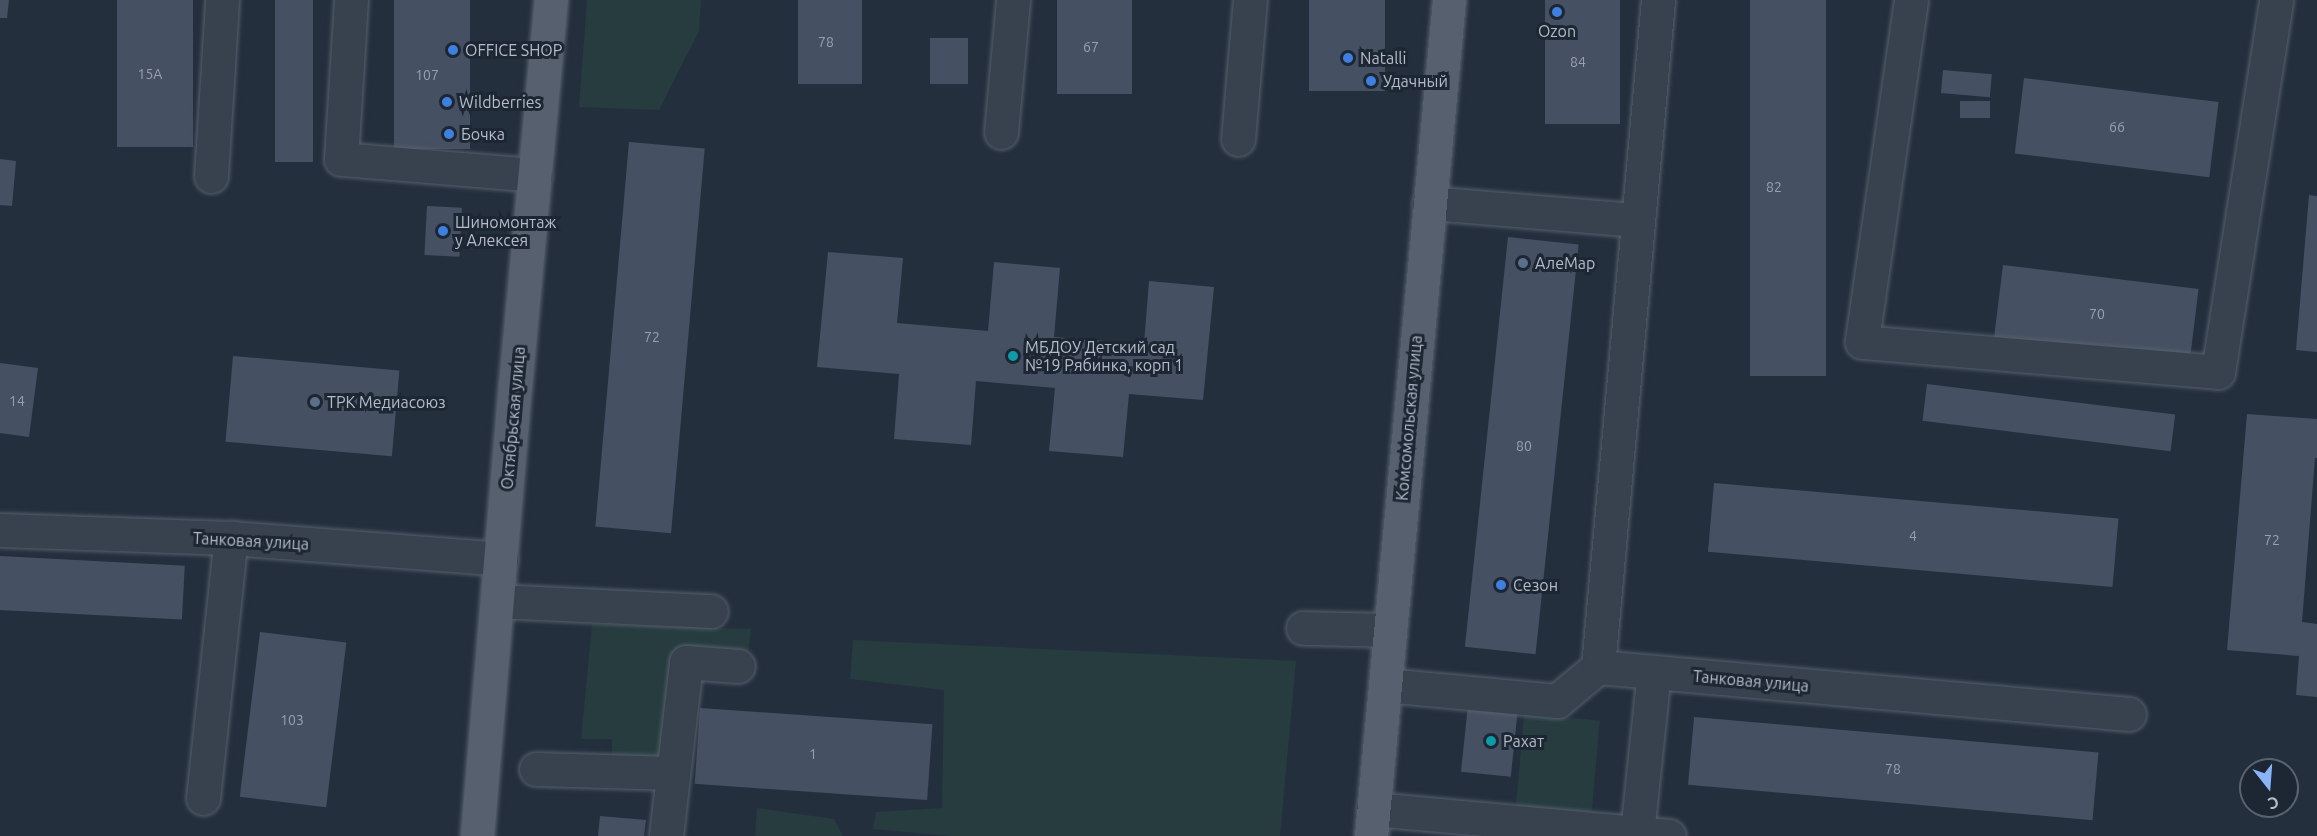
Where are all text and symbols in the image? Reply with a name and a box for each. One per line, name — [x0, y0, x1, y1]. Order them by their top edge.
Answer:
marker: Ozon — [1550, 5, 1564, 19]
place label: Ozon — [1538, 21, 1576, 41]
house number: 78 — [818, 34, 834, 50]
house number: 67 — [1083, 39, 1099, 55]
place label: OFFICE SHOP — [465, 40, 562, 60]
marker: OFFICE SHOP — [446, 43, 460, 57]
place label: Natalli — [1360, 48, 1406, 68]
marker: Natalli — [1341, 51, 1355, 65]
house number: 84 — [1570, 54, 1586, 70]
house number: 15А — [138, 66, 162, 82]
house number: 107 — [415, 67, 439, 83]
place label: Удачный — [1383, 71, 1448, 91]
marker: Удачный — [1364, 74, 1378, 88]
place label: Wildberries — [459, 92, 542, 112]
marker: Wildberries — [440, 95, 454, 109]
house number: 66 — [2109, 119, 2125, 135]
place label: Бочка — [461, 124, 505, 144]
marker: Бочка — [442, 127, 456, 141]
house number: 82 — [1766, 179, 1782, 195]
place label: Шиномонтаж у Алексея — [455, 212, 556, 250]
marker: Шиномонтаж у Алексея — [436, 224, 450, 238]
place label: АлеМар — [1535, 253, 1595, 273]
marker: АлеМар — [1516, 256, 1530, 270]
house number: 70 — [2089, 306, 2105, 322]
house number: 72 — [644, 329, 660, 345]
street label: Комсомольская улица — [1392, 335, 1426, 501]
place label: МБДОУ Детский сад №19 Рябинка, корп 1 — [1025, 337, 1183, 375]
street label: Октябрьская улица — [497, 346, 529, 490]
marker: МБДОУ Детский сад №19 Рябинка, корп 1 — [1006, 349, 1020, 363]
place label: ТРК Медиасоюз — [327, 392, 446, 412]
house number: 14 — [9, 393, 25, 409]
marker: ТРК Медиасоюз — [308, 395, 322, 409]
house number: 80 — [1516, 438, 1532, 454]
street label: Танковая улица — [192, 528, 310, 554]
house number: 4 — [1909, 528, 1917, 544]
house number: 72 — [2264, 532, 2280, 548]
place label: Сезон — [1513, 575, 1558, 595]
marker: Сезон — [1494, 578, 1508, 592]
street label: Танковая улица — [1692, 666, 1810, 696]
house number: 103 — [280, 712, 304, 728]
place label: Рахат — [1503, 731, 1544, 751]
marker: Рахат — [1484, 734, 1498, 748]
house number: 1 — [809, 746, 817, 762]
north arrow — [2239, 758, 2299, 818]
house number: 78 — [1885, 761, 1901, 777]
text: С — [2266, 793, 2281, 813]

